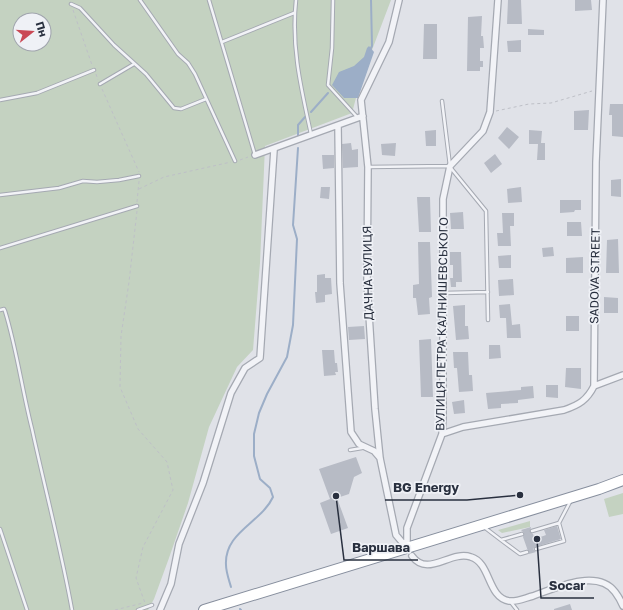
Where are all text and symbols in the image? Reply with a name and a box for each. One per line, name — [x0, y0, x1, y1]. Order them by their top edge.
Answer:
north arrow — [12, 12, 52, 52]
text: Пн — [34, 20, 51, 38]
street label: ВУЛИЦЯ ПЕТРА КАЛНИШЕВСЬКОГО — [432, 217, 451, 431]
street label: ДАЧНА ВУЛИЦЯ — [359, 226, 376, 321]
street label: SADOVA STREET — [586, 227, 603, 324]
callout: BG Energy — [385, 475, 467, 500]
text: BG Energy — [393, 479, 459, 495]
callout: Варшава — [344, 535, 418, 560]
text: Варшава — [352, 539, 411, 555]
callout: Socar — [541, 573, 594, 598]
text: Socar — [549, 577, 585, 593]

